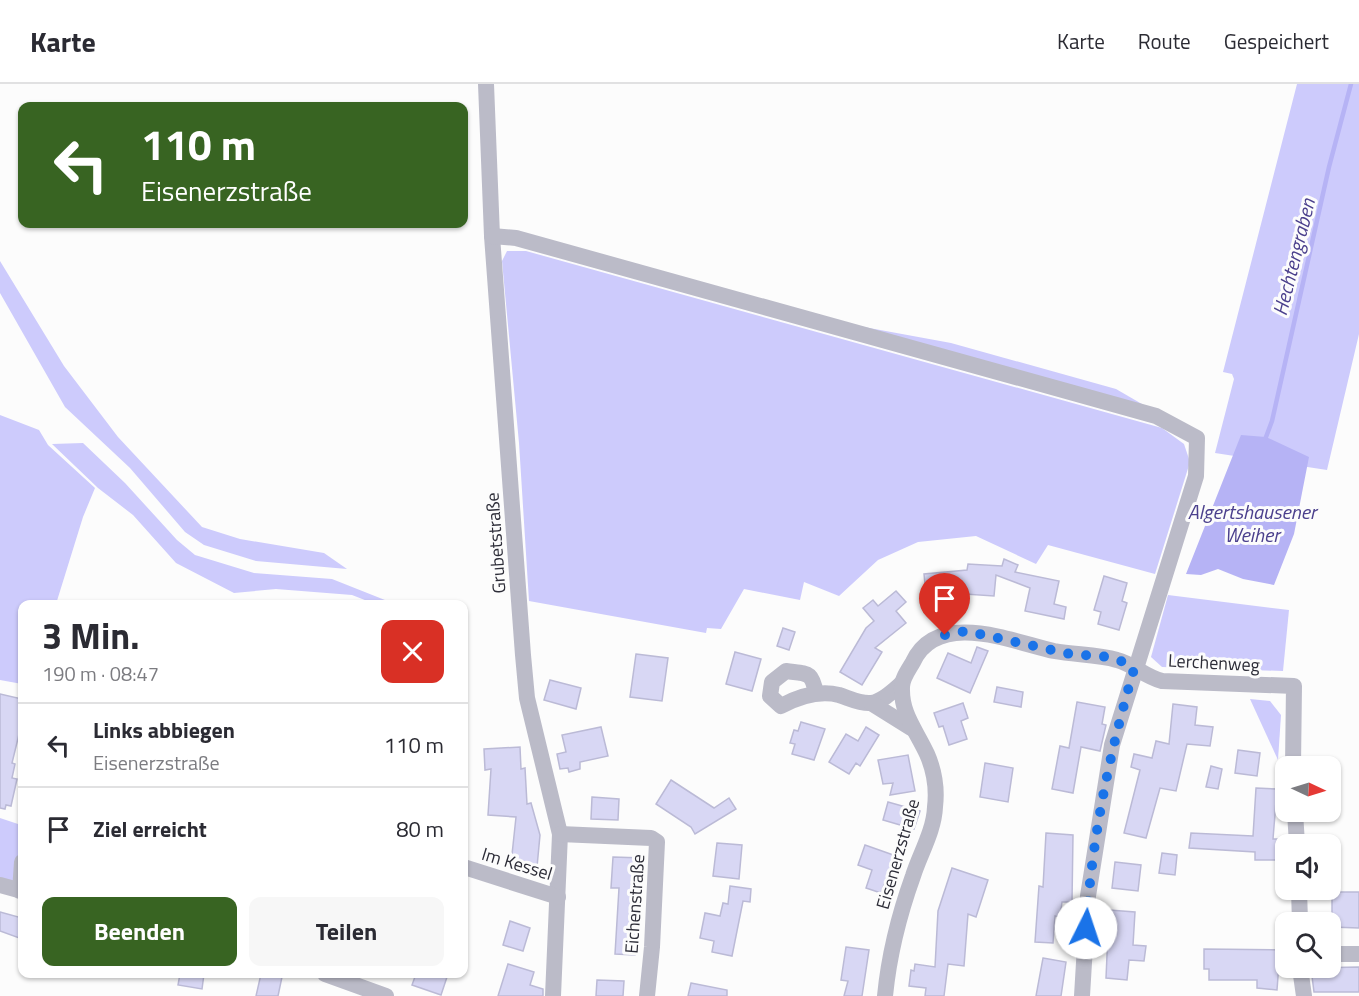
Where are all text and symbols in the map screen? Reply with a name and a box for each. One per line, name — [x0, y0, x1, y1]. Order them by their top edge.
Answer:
text: Karte — [30, 20, 96, 63]
text: Karte — [1057, 25, 1105, 57]
text: Route — [1138, 25, 1191, 57]
text: Gespeichert — [1224, 25, 1329, 57]
text: 110 m — [141, 112, 256, 176]
icon: left — [42, 126, 120, 204]
text: Eisenerzstraße — [141, 170, 312, 211]
water label: Hechtengraben — [1264, 194, 1323, 319]
street label: Grubetstraße — [479, 492, 512, 594]
water label: Algertshausener Weiher — [1188, 496, 1319, 550]
pin — [919, 573, 970, 635]
icon: arrive — [928, 582, 961, 615]
text: 3 Min. — [42, 608, 139, 663]
button: close — [381, 620, 444, 683]
street label: Lerchenweg — [1167, 647, 1261, 678]
text: 190 m · 08:47 — [42, 658, 159, 689]
text: Links abbiegen — [93, 713, 235, 747]
text: 110 m — [384, 728, 444, 762]
icon: left — [42, 729, 75, 762]
text: Eisenerzstraße — [93, 747, 220, 778]
north arrow — [1275, 756, 1341, 822]
map controls — [1275, 756, 1341, 978]
street label: Eisenerzstraße — [869, 795, 926, 912]
text: Ziel erreicht — [93, 812, 207, 846]
text: 80 m — [396, 812, 444, 846]
icon: arrive — [42, 813, 75, 846]
button: sound — [1275, 834, 1341, 900]
street label: Im Kessel — [479, 840, 556, 887]
street label: Eichenstraße — [618, 853, 651, 955]
position arrow — [1054, 896, 1118, 960]
button: Beenden — [42, 897, 237, 966]
button: Teilen — [249, 897, 444, 966]
button: search — [1275, 912, 1341, 978]

